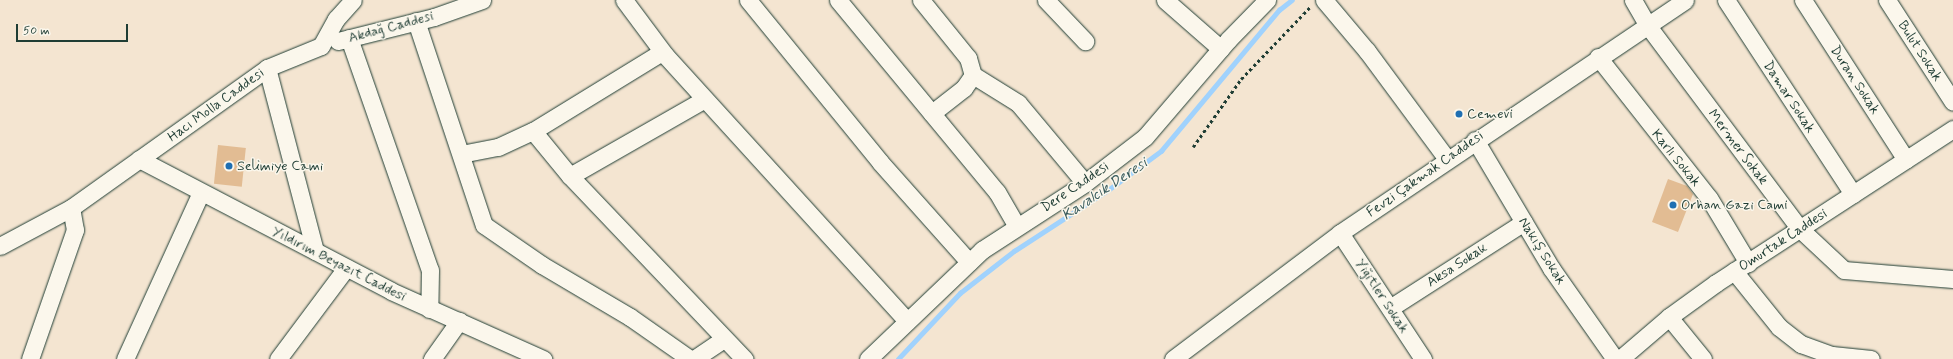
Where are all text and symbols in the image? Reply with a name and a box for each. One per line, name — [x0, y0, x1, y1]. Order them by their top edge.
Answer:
street label: Akdağ Caddesi — [347, 8, 435, 46]
scale bar — [18, 16, 130, 42]
street label: Bulut Sokak — [1894, 17, 1946, 85]
text: 50 m — [23, 23, 50, 39]
street label: Duran Sokak — [1827, 42, 1883, 118]
street label: Damar Sokak — [1759, 58, 1819, 136]
street label: Hacı Molla Caddesi — [165, 65, 267, 145]
street label: Mermer Sokak — [1704, 105, 1772, 189]
place label: Cemevi — [1467, 106, 1513, 122]
marker: Cemevi — [1454, 109, 1464, 119]
street label: Karlı Sokak — [1648, 126, 1704, 190]
street label: Fevzi Çakmak Caddesi — [1364, 128, 1486, 220]
water label: Kavalcık Deresi — [1060, 155, 1150, 225]
place label: Selimiye Cami — [237, 158, 325, 174]
street label: Dere Caddesi — [1037, 158, 1113, 216]
marker: Selimiye Cami — [224, 161, 234, 171]
place label: Orhan Gazi Cami — [1681, 197, 1789, 213]
marker: Orhan Gazi Cami — [1668, 200, 1678, 210]
street label: Omurtak Caddesi — [1734, 204, 1832, 276]
street label: Nakış Sokak — [1515, 214, 1569, 288]
street label: Yıldırım Beyazıt Caddesi — [267, 222, 411, 306]
street label: Aksa Sokak — [1424, 239, 1490, 291]
street label: Yiğitler Sokak — [1352, 256, 1412, 336]

